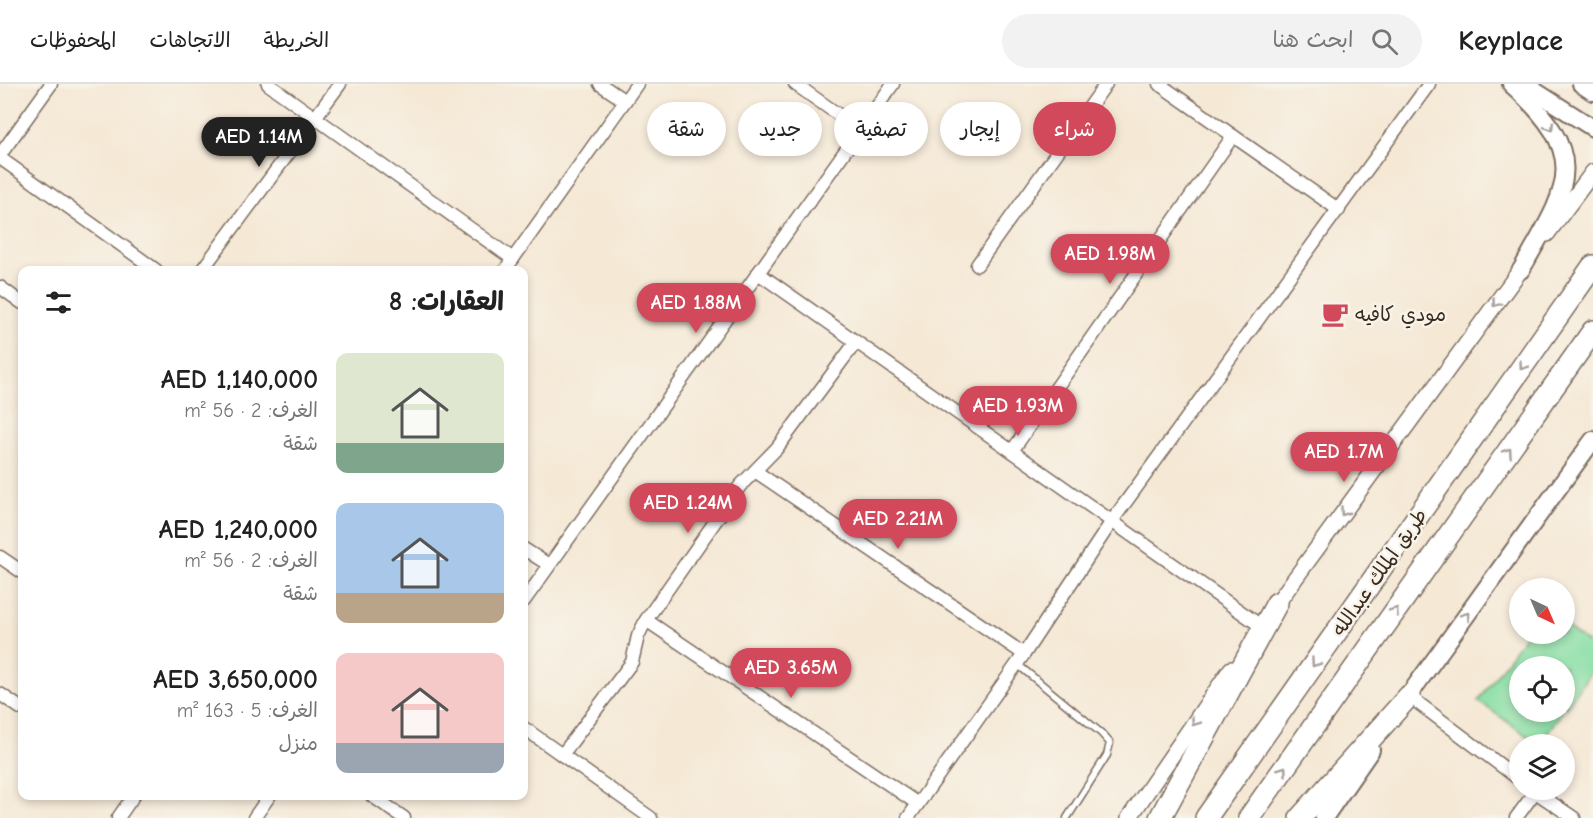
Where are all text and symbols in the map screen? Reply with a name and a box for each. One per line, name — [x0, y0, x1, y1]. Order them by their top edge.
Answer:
search box — [1002, 14, 1422, 68]
icon: search — [1368, 25, 1401, 58]
text: Keyplace — [1458, 25, 1563, 57]
text: ابحث هنا — [1272, 27, 1353, 53]
text: المحفوظات — [30, 28, 116, 52]
text: الاتجاهات — [149, 28, 231, 52]
text: الخريطة — [264, 28, 329, 52]
chip: شقة — [647, 102, 726, 156]
chip: جديد — [738, 102, 822, 156]
chip: تصفية — [834, 102, 928, 156]
chip: إيجار — [940, 102, 1021, 156]
chip: شراء — [1033, 102, 1116, 156]
pin: AED 1.14M — [190, 117, 328, 168]
one-way arrow — [1543, 121, 1555, 131]
text: AED 1.14M — [215, 125, 303, 148]
pin: AED 1.98M — [1041, 234, 1179, 285]
text: AED 1.98M — [1065, 242, 1155, 265]
pin: AED 1.88M — [627, 283, 765, 334]
icon: filters — [42, 286, 75, 319]
text: العقارات: 8 — [389, 287, 504, 317]
text: AED 1.88M — [651, 291, 741, 314]
one-way arrow — [1493, 297, 1504, 308]
cafe icon: مودي كافيه — [1320, 299, 1350, 329]
place label: مودي كافيه — [1355, 303, 1446, 329]
one-way arrow — [1519, 359, 1530, 370]
text: AED 1,140,000 — [161, 365, 318, 395]
icon: home — [384, 377, 456, 449]
pin: AED 1.93M — [949, 386, 1087, 437]
text: AED 1.93M — [973, 394, 1063, 417]
text: الغرف: 2 · 56 m² — [184, 399, 318, 422]
text: شقة — [283, 432, 318, 455]
pin: AED 1.7M — [1282, 432, 1406, 483]
text: AED 1.7M — [1304, 440, 1384, 463]
one-way arrow — [1501, 447, 1512, 458]
pin: AED 1.24M — [619, 483, 757, 534]
text: AED 1.24M — [644, 491, 732, 514]
pin: AED 2.21M — [829, 499, 967, 550]
street label: طريق الملك عبدالله — [1327, 504, 1432, 640]
one-way arrow — [1340, 505, 1351, 516]
text: AED 2.21M — [853, 507, 943, 530]
text: AED 1,240,000 — [159, 515, 318, 545]
icon: home — [384, 527, 456, 599]
text: الغرف: 2 · 56 m² — [184, 549, 318, 572]
north arrow — [1509, 578, 1575, 644]
map controls — [1509, 578, 1575, 800]
text: شقة — [283, 582, 318, 605]
one-way arrow — [1388, 607, 1399, 618]
one-way arrow — [1459, 611, 1470, 622]
pin: AED 3.65M — [722, 648, 860, 699]
text: AED 3.65M — [744, 656, 838, 679]
button: locate — [1509, 656, 1575, 722]
one-way arrow — [1311, 657, 1322, 668]
text: AED 3,650,000 — [153, 665, 318, 695]
icon: home — [384, 677, 456, 749]
text: الغرف: 5 · 163 m² — [177, 699, 318, 722]
one-way arrow — [1191, 715, 1202, 726]
text: منزل — [279, 732, 318, 755]
button: layers — [1509, 734, 1575, 800]
one-way arrow — [1276, 766, 1287, 777]

